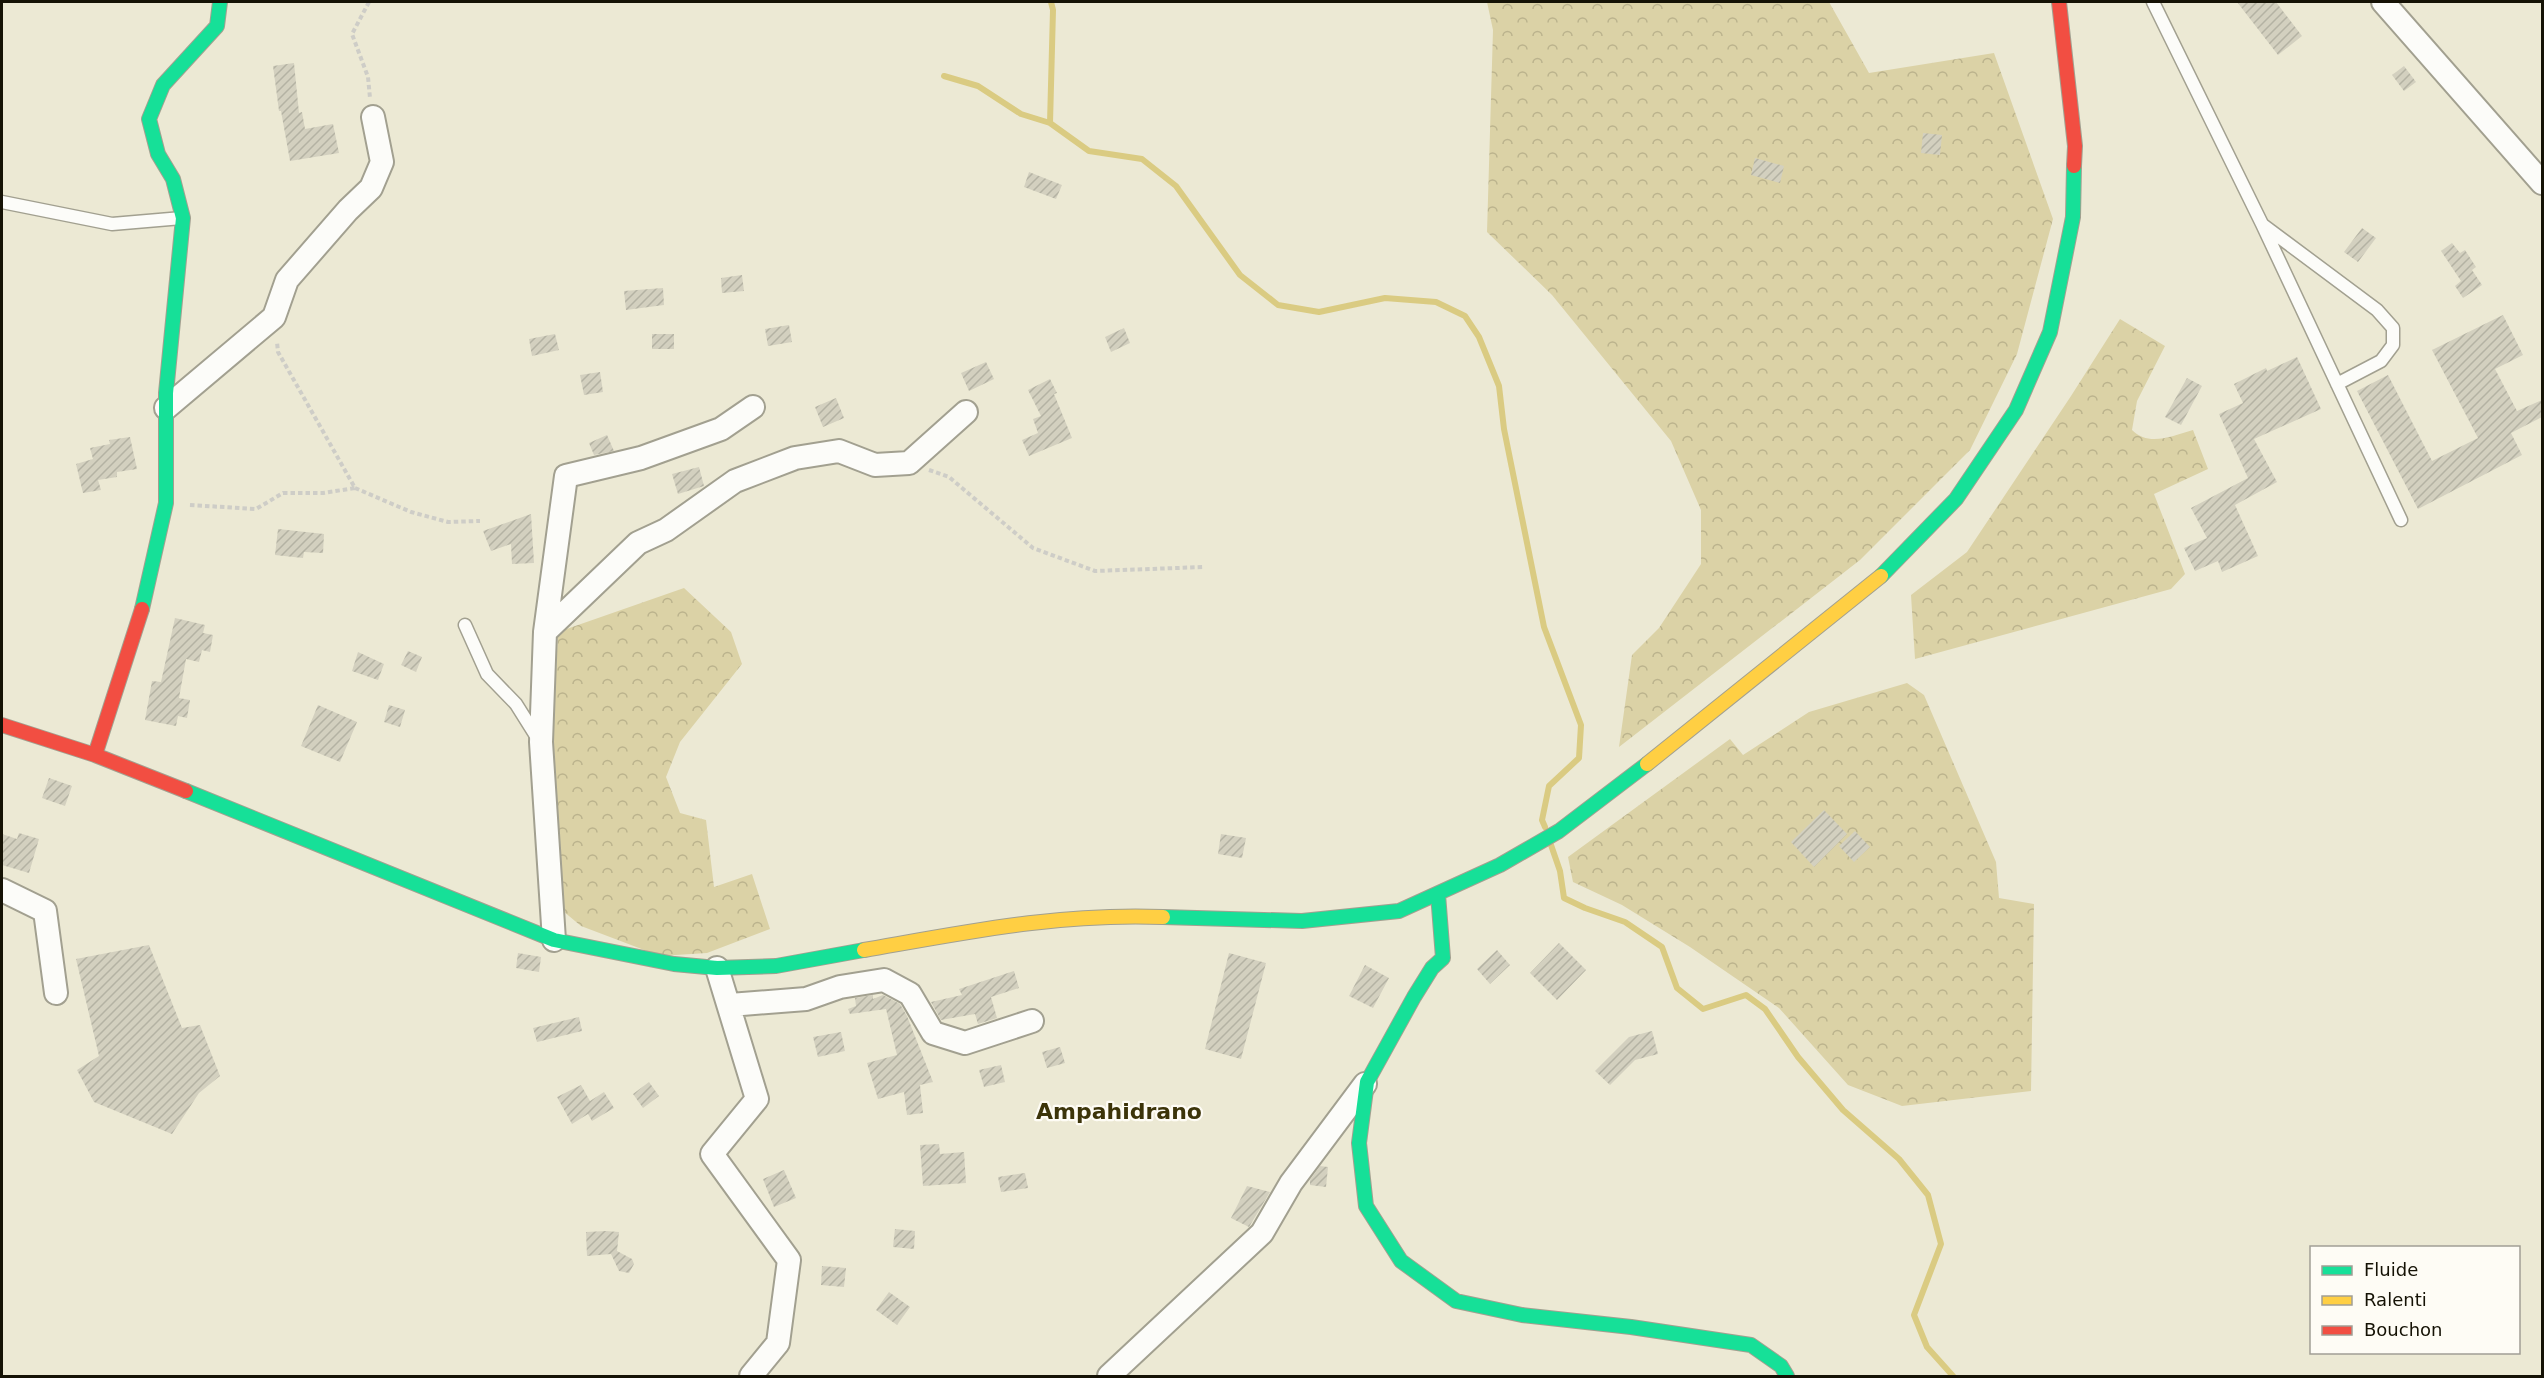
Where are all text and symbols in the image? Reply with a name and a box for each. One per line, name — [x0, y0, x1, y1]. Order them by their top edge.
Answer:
district label: Ampahidrano — [1036, 1099, 1202, 1124]
legend — [2310, 1246, 2520, 1354]
text: Fluide — [2364, 1259, 2418, 1280]
text: Ralenti — [2364, 1289, 2427, 1310]
text: Bouchon — [2364, 1319, 2443, 1340]

